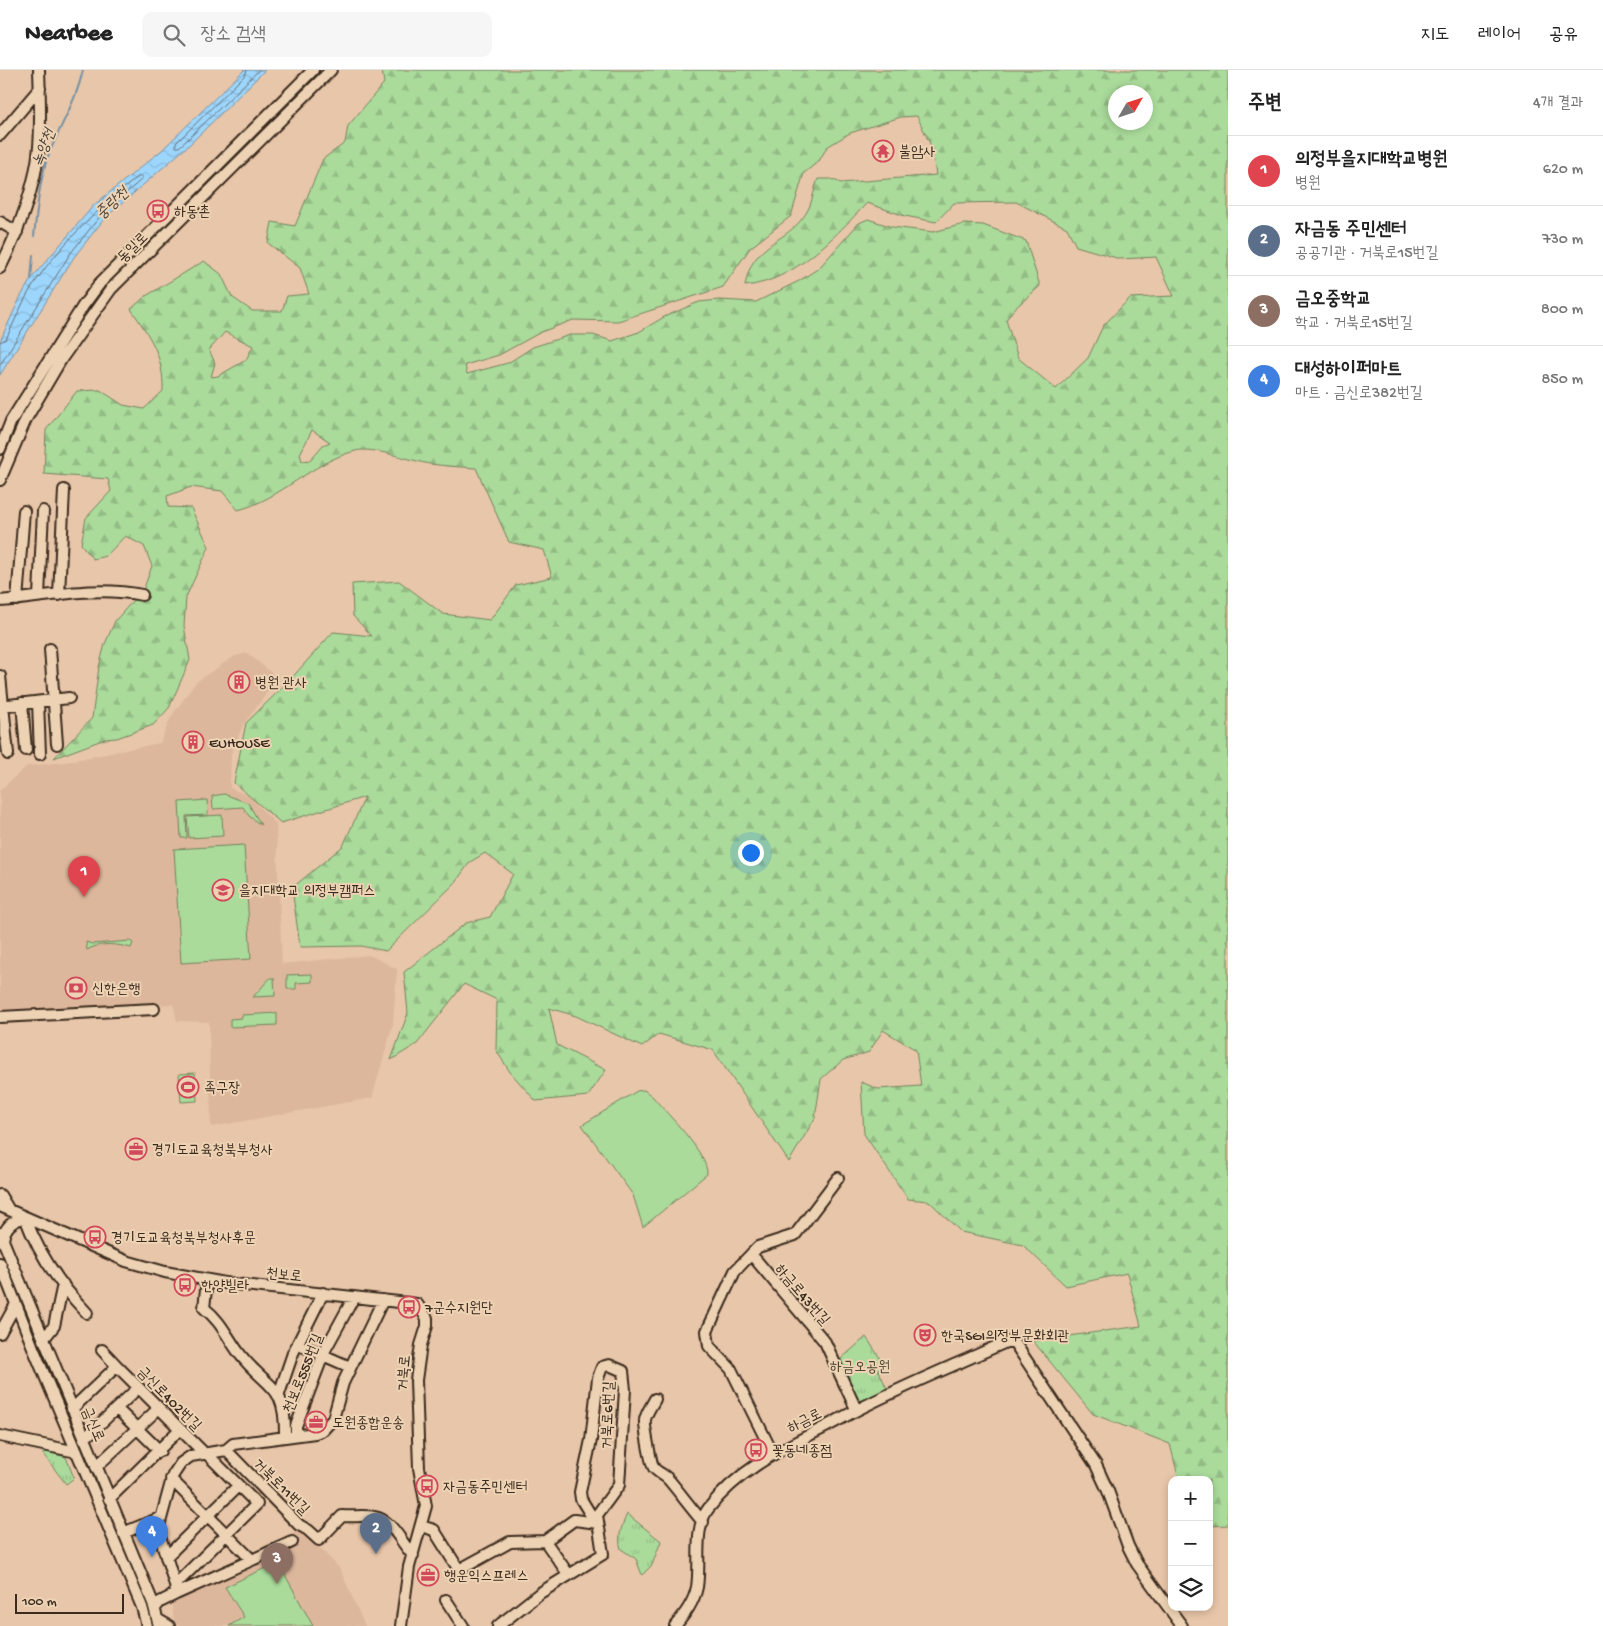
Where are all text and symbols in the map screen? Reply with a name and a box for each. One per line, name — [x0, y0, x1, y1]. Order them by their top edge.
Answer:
search box — [142, 12, 492, 57]
text: Nearbee — [25, 20, 112, 49]
icon: search — [160, 21, 188, 49]
text: 장소 검색 — [200, 24, 266, 47]
text: 지도 — [1421, 25, 1450, 46]
text: 레이어 — [1478, 25, 1521, 46]
text: 공유 — [1549, 25, 1578, 46]
north arrow — [1108, 85, 1153, 130]
text: 주변 — [1248, 92, 1282, 117]
text: 4개 결과 — [1533, 95, 1583, 114]
water label: 녹양천 — [29, 125, 62, 170]
temple icon: 불암사 — [871, 139, 895, 163]
place label: 불암사 — [899, 144, 935, 162]
text: 의정부을지대학교병원 — [1295, 149, 1448, 172]
text: 1 — [1261, 161, 1267, 180]
text: 620 m — [1543, 161, 1583, 180]
text: 병원 — [1295, 175, 1321, 194]
water label: 중랑천 — [93, 183, 136, 225]
bus stop icon: 하동촌 — [146, 199, 170, 223]
place label: 하동촌 — [174, 204, 210, 222]
text: 자금동 주민센터 — [1295, 219, 1407, 242]
street label: 동일로 — [114, 229, 153, 268]
text: 2 — [1260, 231, 1268, 250]
text: 730 m — [1542, 231, 1583, 250]
text: 공공기관 · 거북로15번길 — [1295, 245, 1438, 264]
text: 금오중학교 — [1295, 289, 1371, 312]
text: 3 — [1260, 301, 1268, 320]
text: 800 m — [1541, 301, 1583, 320]
text: 학교 · 거북로15번길 — [1295, 315, 1413, 334]
text: 대성하이퍼마트 — [1295, 359, 1402, 382]
text: 4 — [1260, 371, 1268, 390]
text: 850 m — [1542, 371, 1583, 390]
text: 마트 · 금신로382번길 — [1295, 385, 1423, 404]
building icon: 병원 관사 — [227, 670, 251, 694]
place label: 병원 관사 — [255, 675, 307, 693]
building icon: EUHOUSE — [181, 730, 205, 754]
place label: EUHOUSE — [209, 735, 270, 753]
your location — [738, 840, 764, 866]
pin: 1 — [68, 856, 100, 897]
school or university icon: 을지대학교 의정부캠퍼스 — [211, 878, 235, 902]
place label: 을지대학교 의정부캠퍼스 — [239, 883, 375, 901]
bank icon: 신한은행 — [64, 976, 88, 1000]
place label: 신한은행 — [92, 981, 140, 999]
sports icon: 족구장 — [176, 1075, 200, 1099]
place label: 족구장 — [204, 1080, 240, 1098]
office icon: 경기도교육청북부청사 — [124, 1137, 148, 1161]
place label: 경기도교육청북부청사 — [152, 1142, 273, 1160]
bus stop icon: 경기도교육청북부청사후문 — [83, 1225, 107, 1249]
place label: 경기도교육청북부청사후문 — [111, 1230, 256, 1248]
street label: 하금로43번길 — [770, 1261, 833, 1330]
street label: 천보로 — [265, 1265, 303, 1287]
bus stop icon: 한양빌라 — [173, 1273, 197, 1297]
place label: 한양빌라 — [201, 1278, 249, 1296]
bus stop icon: 7군수지원단 — [397, 1295, 421, 1319]
place label: 7군수지원단 — [424, 1300, 493, 1318]
theatre icon: 한국SGI의정부문화회관 — [913, 1323, 937, 1347]
place label: 한국SGI의정부문화회관 — [941, 1328, 1070, 1346]
street label: 천보로555번길 — [280, 1331, 328, 1416]
street label: 거북로 — [394, 1354, 416, 1392]
park label: 하금오공원 — [830, 1359, 890, 1377]
street label: 금신로402번길 — [133, 1364, 204, 1435]
street label: 거북로6번길 — [599, 1381, 619, 1449]
street label: 금신로 — [77, 1405, 108, 1445]
street label: 하금로 — [785, 1406, 825, 1438]
office icon: 도원종합운송 — [304, 1410, 328, 1434]
place label: 도원종합운송 — [332, 1415, 404, 1433]
bus stop icon: 꽃동네종점 — [744, 1438, 768, 1462]
place label: 꽃동네종점 — [772, 1443, 832, 1461]
street label: 거북로11번길 — [249, 1455, 313, 1519]
bus stop icon: 자금동주민센터 — [415, 1474, 439, 1498]
map controls — [1168, 1476, 1213, 1611]
button: + — [1168, 1476, 1213, 1521]
place label: 자금동주민센터 — [443, 1479, 528, 1497]
pin: 2 — [360, 1513, 392, 1554]
pin: 4 — [136, 1516, 168, 1557]
button: − — [1168, 1521, 1213, 1566]
pin: 3 — [261, 1543, 293, 1584]
office icon: 행운익스프레스 — [416, 1563, 440, 1587]
button: layers — [1168, 1566, 1213, 1611]
place label: 행운익스프레스 — [444, 1568, 529, 1586]
scale bar — [15, 1591, 124, 1614]
text: 100 m — [22, 1594, 57, 1611]

